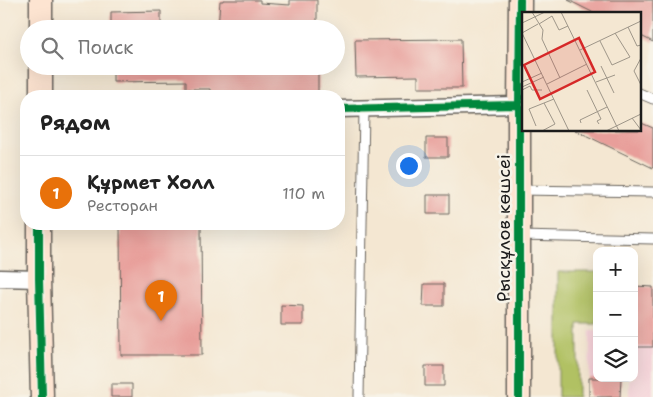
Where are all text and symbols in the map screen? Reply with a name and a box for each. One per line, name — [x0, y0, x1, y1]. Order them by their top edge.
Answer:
inset map — [522, 12, 640, 131]
search box — [20, 20, 345, 75]
icon: search — [38, 34, 66, 62]
text: Поиск — [78, 35, 133, 60]
text: Рядом — [40, 109, 110, 137]
your location — [396, 153, 422, 179]
street label: Рысқұлов көшсеі — [492, 154, 516, 302]
text: Құрмет Холл — [87, 170, 215, 195]
text: 1 — [52, 183, 60, 204]
text: 110 m — [282, 183, 325, 204]
text: Ресторан — [87, 195, 158, 216]
map controls — [593, 247, 638, 382]
button: + — [593, 247, 638, 292]
pin: 1 — [145, 280, 177, 321]
button: − — [593, 292, 638, 337]
button: layers — [593, 337, 638, 382]

